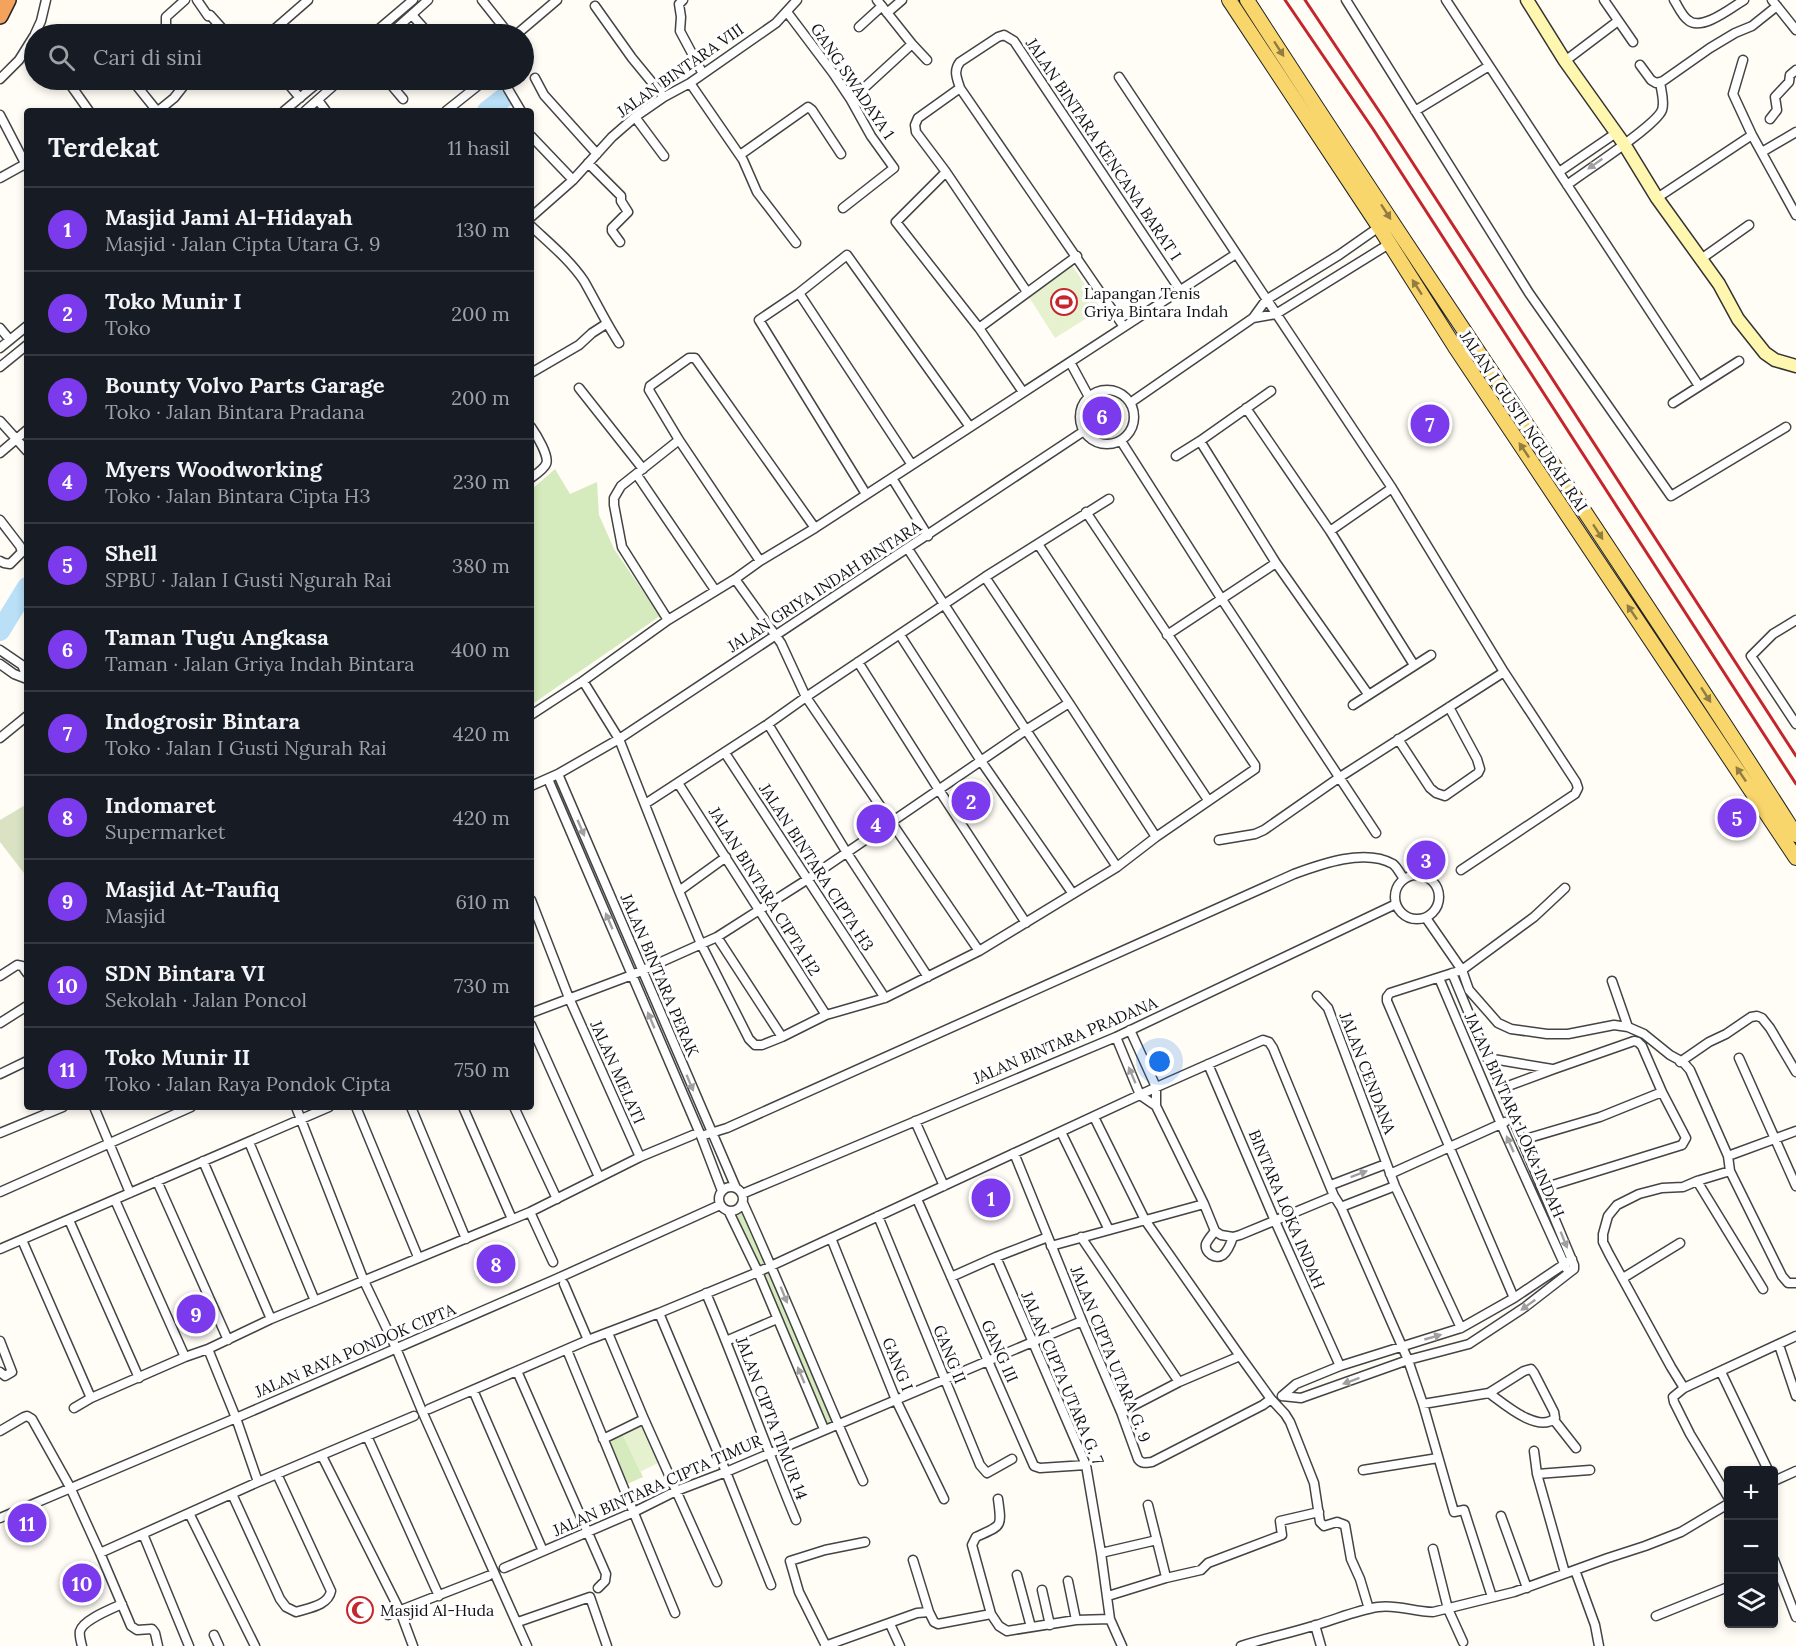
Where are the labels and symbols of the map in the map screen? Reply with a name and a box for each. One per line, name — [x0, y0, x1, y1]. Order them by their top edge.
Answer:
street label: JALAN BINTARA VIII — [612, 19, 747, 122]
street label: GANG SWADAYA 1 — [807, 19, 899, 143]
street label: JALAN BINTARA KENCANA BARAT I — [1021, 33, 1186, 264]
one-way arrow — [1273, 41, 1284, 57]
one-way arrow — [1588, 158, 1604, 170]
one-way arrow — [1380, 204, 1391, 220]
one-way arrow — [1412, 279, 1423, 295]
place label: Lapangan Tenis Griya Bintara Indah — [1084, 283, 1229, 321]
sports icon: Lapangan Tenis Griya Bintara Indah — [1049, 287, 1079, 317]
street label: JALAN I GUSTI NGURAH RAI — [1455, 326, 1592, 515]
pin: 6 — [1082, 394, 1122, 438]
pin: 7 — [1410, 402, 1450, 446]
one-way arrow — [1518, 442, 1529, 458]
street label: JALAN GRIYA INDAH BINTARA — [723, 515, 925, 657]
one-way arrow — [1593, 524, 1604, 540]
one-way arrow — [1627, 604, 1638, 620]
one-way arrow — [1700, 687, 1711, 703]
one-way arrow — [1736, 766, 1747, 782]
pin: 2 — [952, 778, 990, 824]
street label: JALAN BINTARA CIPTA H3 — [755, 779, 879, 954]
pin: 5 — [1718, 796, 1756, 840]
street label: JALAN BINTARA CIPTA H2 — [704, 802, 825, 979]
pin: 4 — [856, 802, 896, 846]
one-way arrow — [576, 819, 586, 837]
pin: 3 — [1406, 838, 1446, 882]
street label: JALAN BINTARA PERAK — [616, 890, 703, 1060]
one-way arrow — [604, 912, 614, 930]
street label: JALAN BINTARA PRADANA — [969, 992, 1161, 1088]
street label: JALAN CENDANA — [1335, 1008, 1401, 1138]
street label: JALAN BINTARA LOKA INDAH — [1460, 1009, 1569, 1221]
one-way arrow — [647, 1012, 656, 1029]
street label: JALAN MELATI — [586, 1016, 650, 1127]
your location — [1145, 1047, 1174, 1076]
one-way arrow — [1126, 1066, 1136, 1084]
one-way arrow — [685, 1074, 695, 1092]
street label: BINTARA LOKA INDAH — [1244, 1127, 1330, 1291]
one-way arrow — [1505, 1135, 1514, 1153]
one-way arrow — [1350, 1169, 1368, 1179]
pin: 1 — [972, 1176, 1010, 1220]
one-way arrow — [1560, 1231, 1569, 1249]
pin: 8 — [476, 1242, 516, 1286]
street label: JALAN CIPTA UTARA G. 9 — [1066, 1262, 1156, 1445]
one-way arrow — [780, 1286, 789, 1304]
street label: JALAN CIPTA UTARA G. 7 — [1017, 1287, 1109, 1468]
pin: 9 — [176, 1292, 216, 1336]
street label: JALAN RAYA PONDOK CIPTA — [251, 1298, 459, 1402]
one-way arrow — [1521, 1299, 1537, 1311]
street label: GANG III — [977, 1316, 1023, 1386]
street label: GANG II — [929, 1322, 971, 1386]
one-way arrow — [1424, 1332, 1442, 1341]
street label: JALAN CIPTA TIMUR 14 — [731, 1333, 812, 1503]
street label: GANG I — [878, 1334, 918, 1394]
one-way arrow — [796, 1366, 806, 1384]
one-way arrow — [1342, 1377, 1360, 1386]
street label: JALAN BINTARA CIPTA TIMUR — [549, 1429, 765, 1541]
pin: 11 — [8, 1500, 46, 1546]
pin: 10 — [62, 1560, 101, 1606]
mosque icon: Masjid Al-Huda — [345, 1595, 375, 1625]
place label: Masjid Al-Huda — [380, 1600, 494, 1620]

